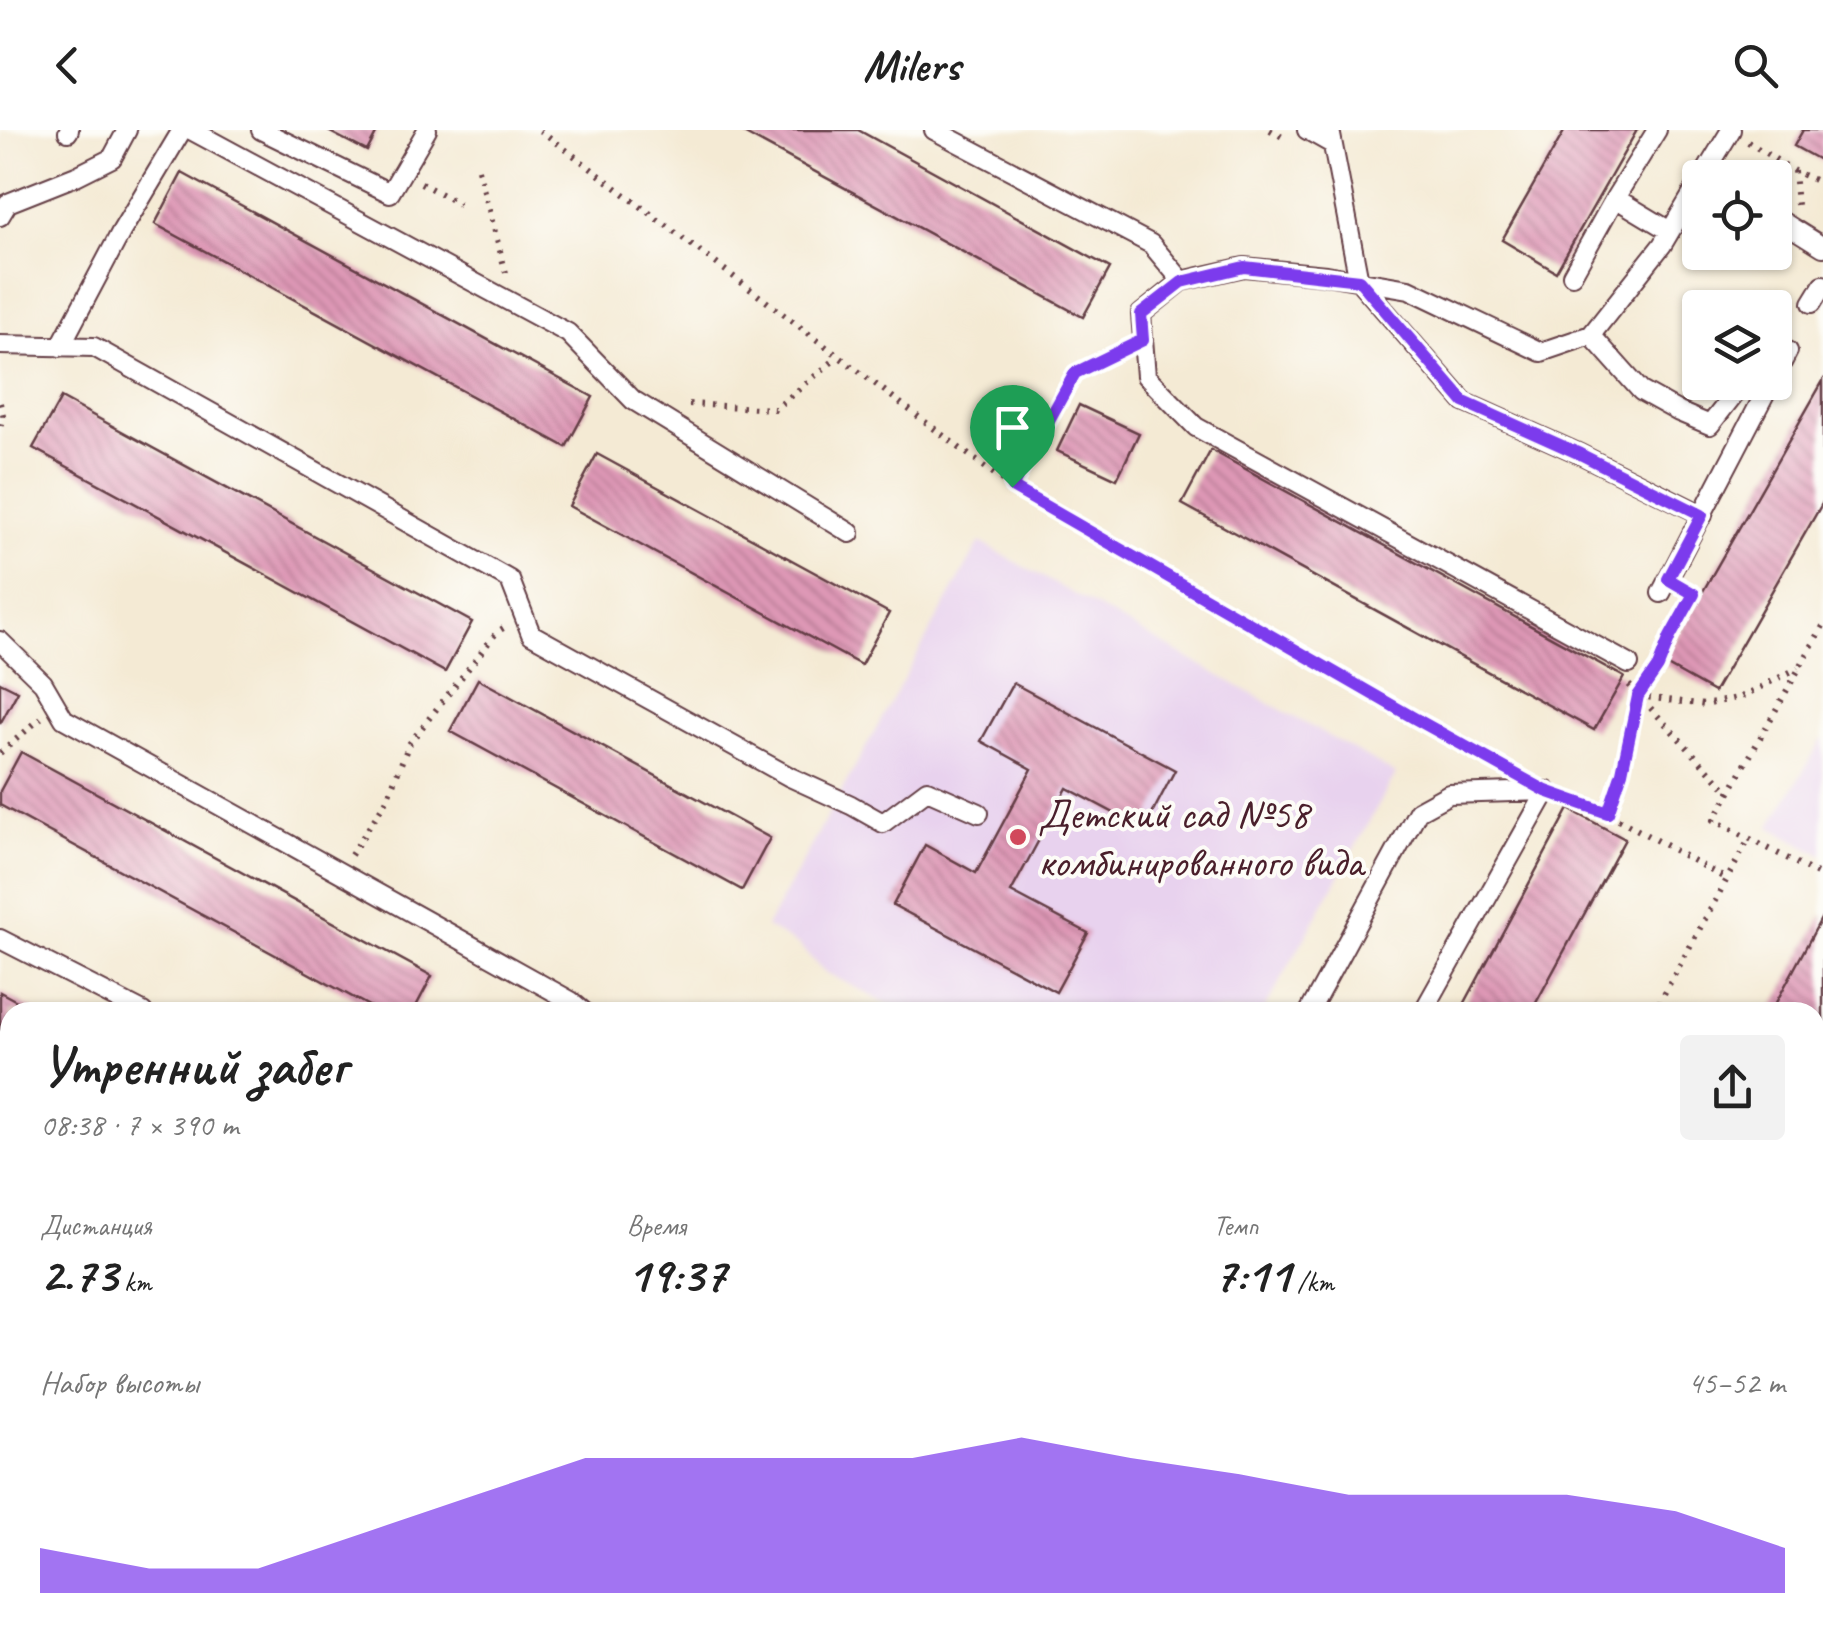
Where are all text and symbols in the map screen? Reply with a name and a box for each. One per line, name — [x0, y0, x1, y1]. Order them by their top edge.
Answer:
text: Milers — [863, 37, 960, 94]
icon: back — [40, 38, 95, 93]
icon: search — [1728, 38, 1783, 93]
map controls — [1682, 160, 1792, 400]
button: locate — [1682, 160, 1792, 270]
button: layers — [1682, 290, 1792, 400]
pin — [970, 385, 1055, 488]
icon: arrive — [985, 400, 1040, 455]
place label: Детский сад №58 комбинированного вида — [1038, 788, 1367, 889]
marker: Детский сад №58 комбинированного вида — [1007, 826, 1029, 848]
text: Утренний забег — [40, 1031, 347, 1101]
button: share — [1680, 1035, 1785, 1140]
text: 08:38 · 7 × 390 m — [40, 1104, 238, 1145]
text: Дистанция — [40, 1208, 152, 1243]
text: Время — [627, 1208, 686, 1243]
text: Темп — [1213, 1208, 1258, 1243]
text: 2.73 — [40, 1243, 117, 1306]
text: 19:37 — [627, 1243, 726, 1306]
text: 7:11 — [1213, 1243, 1291, 1306]
text: km — [117, 1264, 151, 1299]
text: /km — [1291, 1264, 1334, 1299]
text: Набор высоты — [40, 1362, 199, 1403]
text: 45–52 m — [1687, 1362, 1785, 1403]

